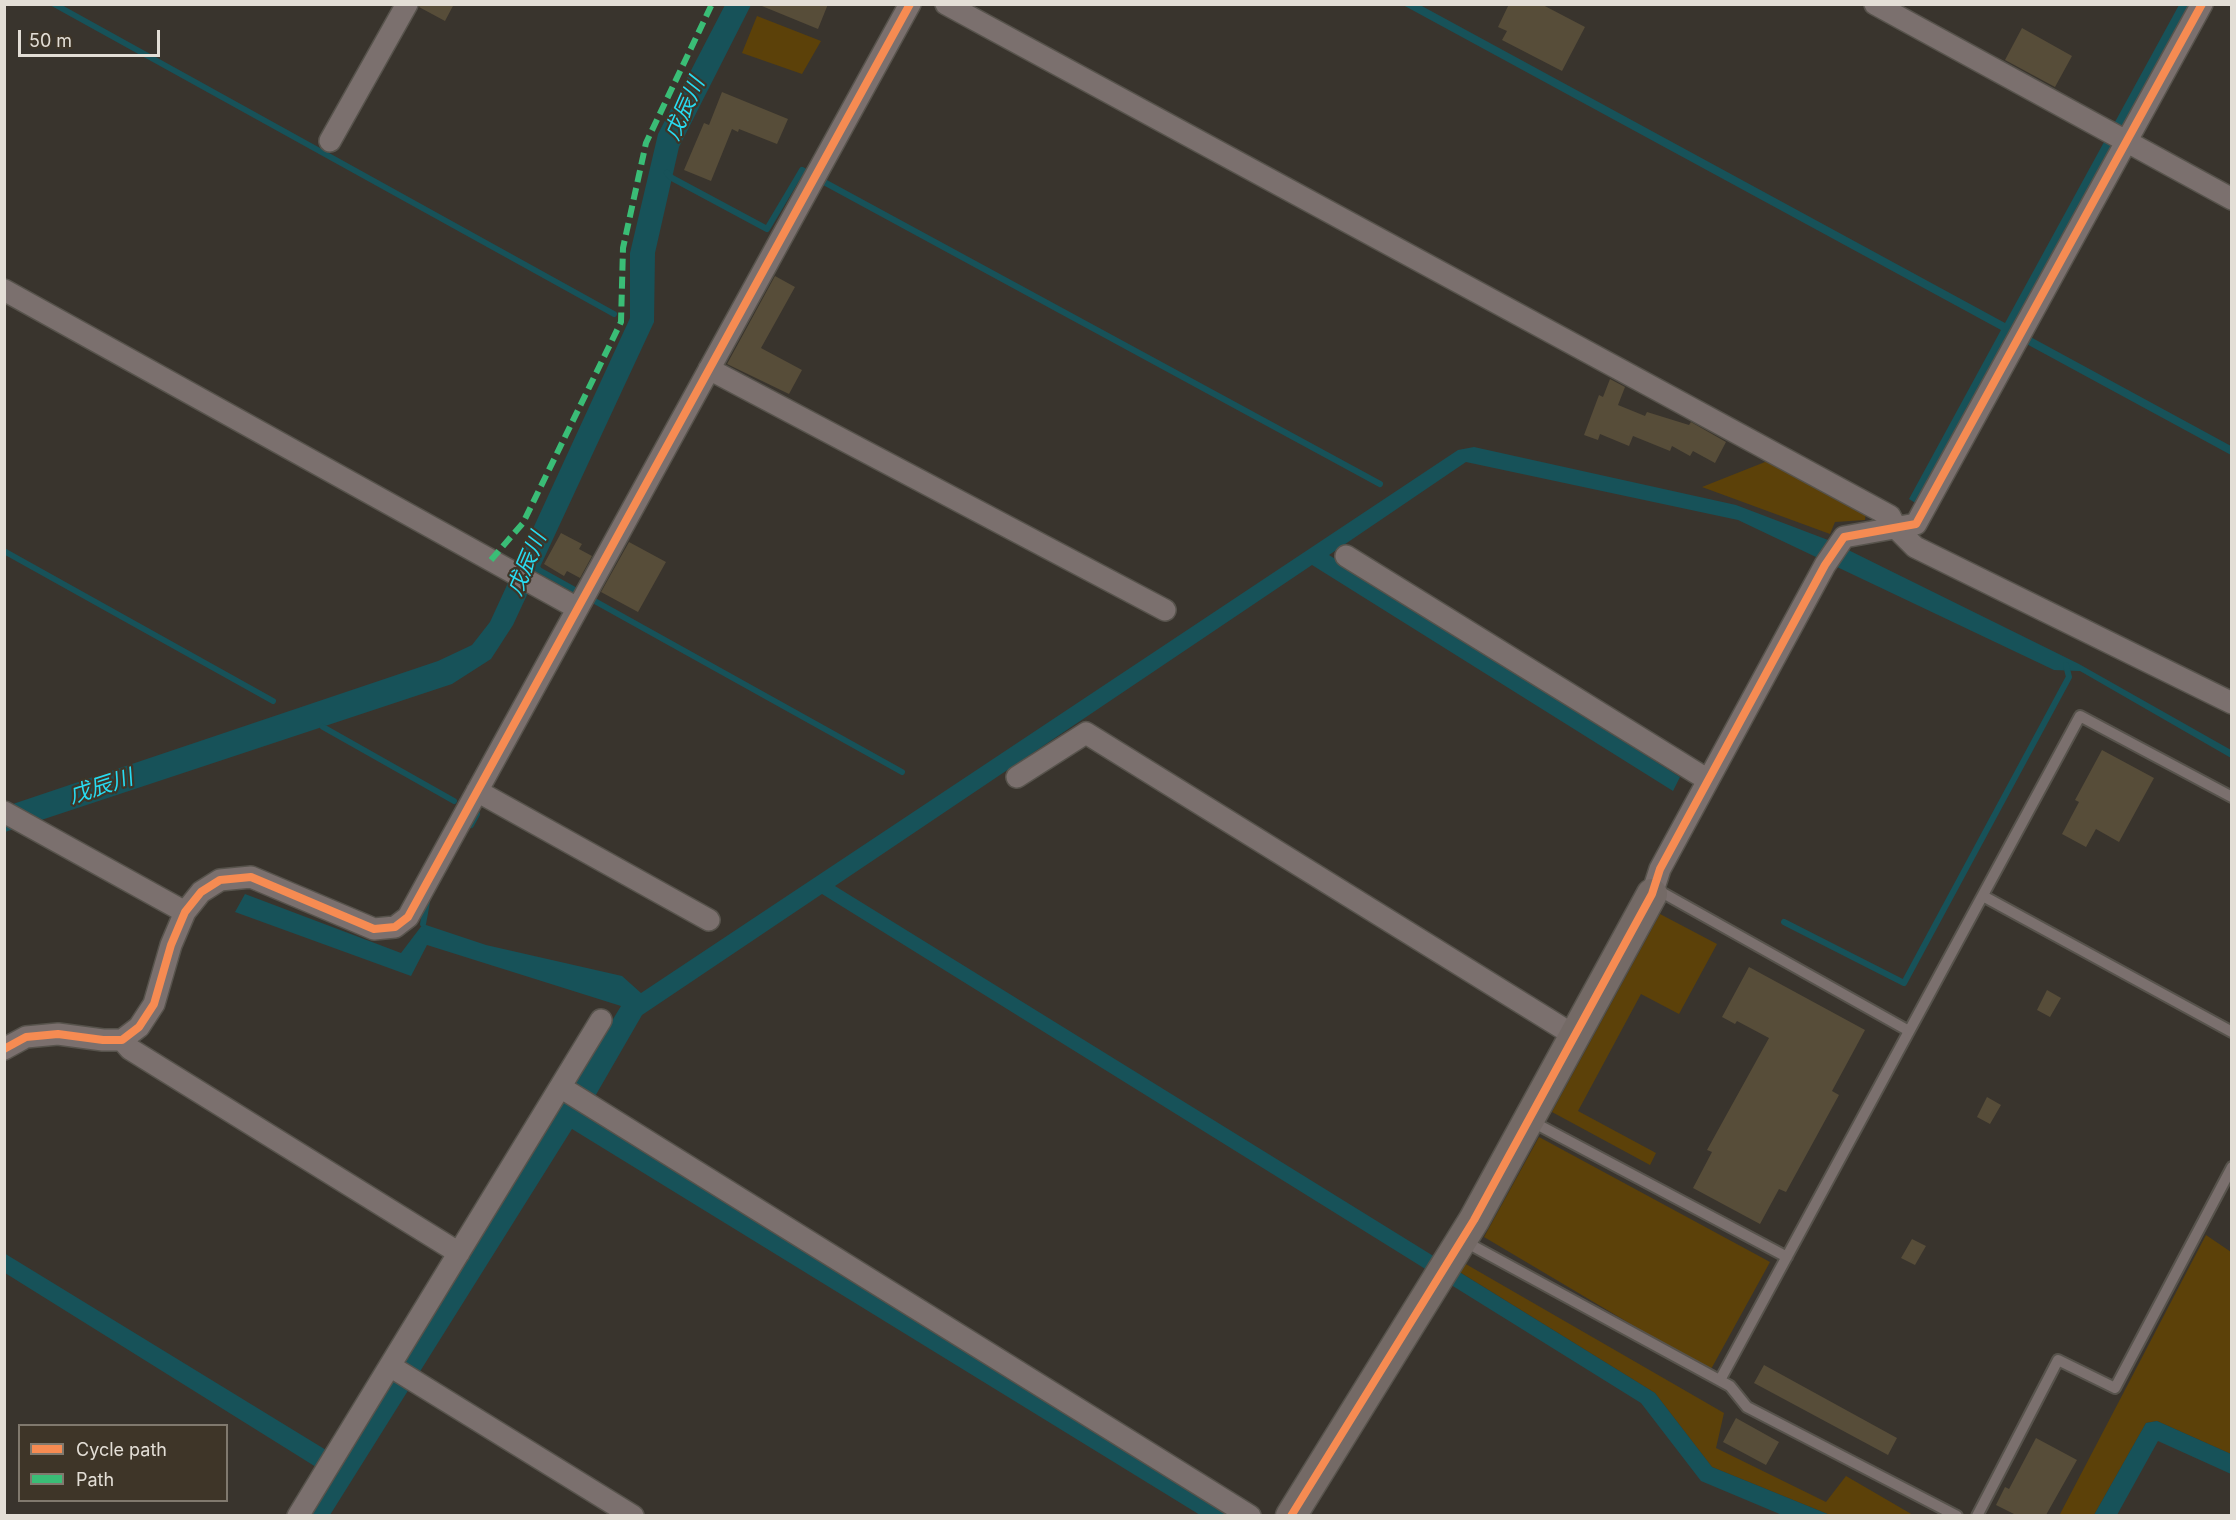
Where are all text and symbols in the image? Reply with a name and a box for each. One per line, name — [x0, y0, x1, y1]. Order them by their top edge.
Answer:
scale bar — [21, 18, 164, 56]
text: 50 m — [29, 30, 72, 51]
water label: 戊辰川 — [660, 73, 710, 145]
water label: 戊辰川 — [502, 528, 552, 600]
water label: 戊辰川 — [66, 764, 136, 810]
legend — [18, 1424, 228, 1502]
text: Cycle path — [76, 1439, 167, 1460]
text: Path — [76, 1469, 114, 1490]

